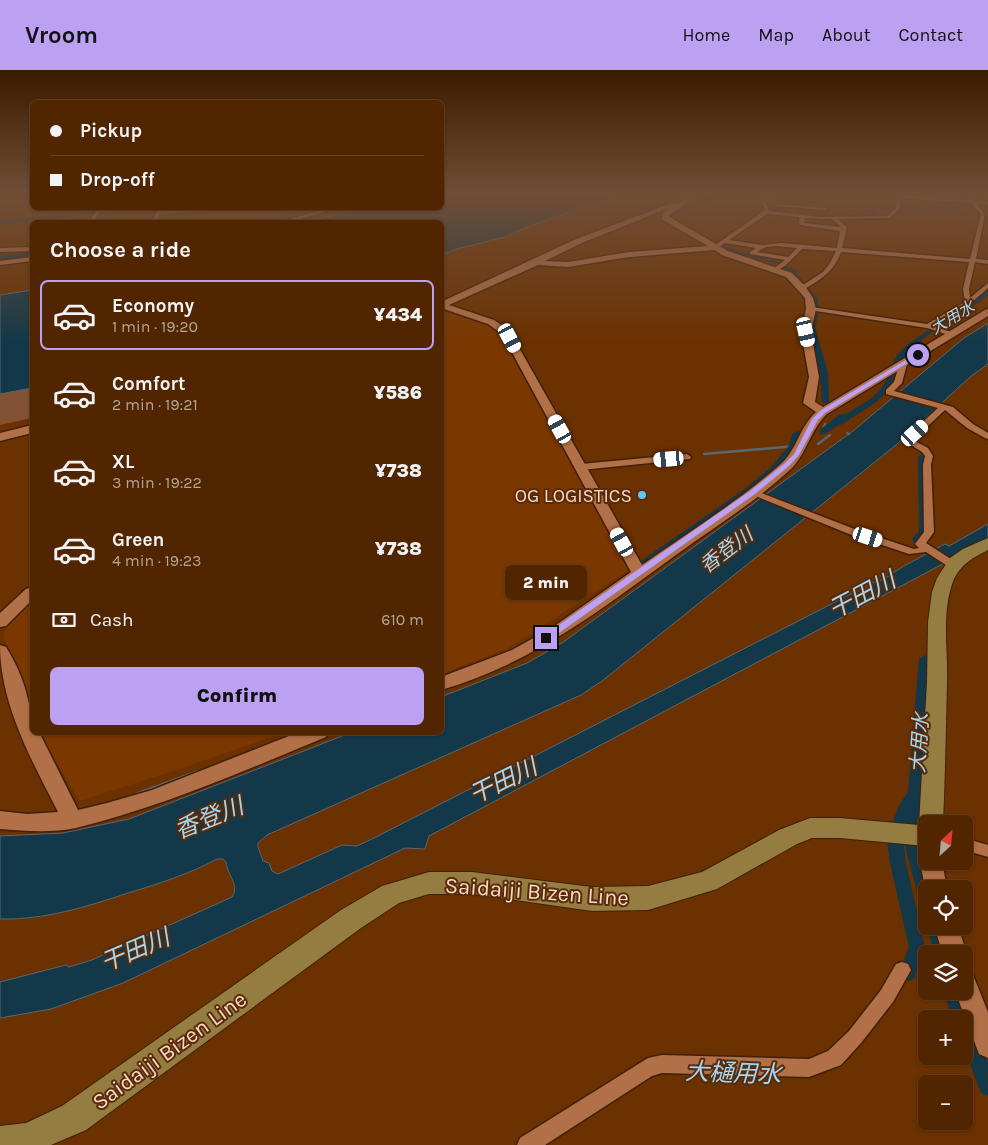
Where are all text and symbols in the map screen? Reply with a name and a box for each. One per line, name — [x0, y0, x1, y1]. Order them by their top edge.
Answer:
text: Vroom — [25, 21, 98, 49]
text: Home — [682, 24, 730, 46]
text: Map — [758, 24, 794, 46]
text: About — [822, 24, 871, 46]
text: Contact — [899, 24, 963, 46]
text: Pickup — [80, 120, 142, 142]
text: Drop-off — [80, 169, 155, 191]
text: Choose a ride — [50, 237, 191, 263]
icon: car — [52, 293, 97, 338]
text: Economy — [112, 295, 194, 317]
water label: 大用水 — [927, 296, 979, 338]
text: ¥434 — [374, 304, 422, 326]
car — [795, 316, 816, 348]
text: 1 min · 19:20 — [112, 317, 198, 336]
car — [496, 321, 523, 355]
route start — [907, 344, 929, 366]
icon: car — [52, 371, 97, 416]
text: Comfort — [112, 373, 186, 395]
text: ¥586 — [374, 382, 422, 404]
text: 2 min · 19:21 — [112, 395, 198, 414]
car — [546, 412, 573, 446]
car — [898, 417, 931, 449]
icon: car — [52, 449, 97, 494]
car — [653, 450, 684, 468]
text: XL — [112, 451, 134, 473]
text: ¥738 — [375, 460, 422, 482]
text: 3 min · 19:22 — [112, 473, 202, 492]
place label: OG LOGISTICS — [515, 485, 632, 507]
marker: OG LOGISTICS — [636, 489, 648, 501]
water label: 香登川 — [695, 522, 759, 578]
car — [608, 525, 635, 559]
car — [851, 525, 884, 549]
icon: car — [52, 527, 97, 572]
text: Green — [112, 529, 164, 551]
text: ¥738 — [375, 538, 422, 560]
text: 4 min · 19:23 — [112, 551, 202, 570]
water label: 干田川 — [824, 564, 903, 624]
callout: 2 min — [505, 566, 587, 600]
text: 2 min — [523, 573, 569, 592]
icon: cash — [50, 606, 78, 634]
text: Cash — [90, 609, 134, 631]
text: 610 m — [381, 610, 424, 629]
route end — [535, 627, 557, 649]
button: Confirm — [50, 667, 424, 725]
water label: 大用水 — [906, 710, 933, 774]
water label: 干田川 — [465, 751, 544, 809]
water label: 香登川 — [170, 790, 250, 844]
north arrow — [918, 815, 972, 870]
map controls — [918, 815, 973, 1130]
street label: Saidaiji Bizen Line — [444, 873, 630, 911]
button: locate — [918, 880, 973, 935]
water label: 干田川 — [96, 922, 176, 977]
button: layers — [918, 945, 973, 1000]
street label: Saidaiji Bizen Line — [87, 986, 252, 1115]
button: + — [918, 1010, 973, 1065]
water label: 大樋用水 — [685, 1057, 784, 1089]
button: − — [918, 1075, 973, 1130]

